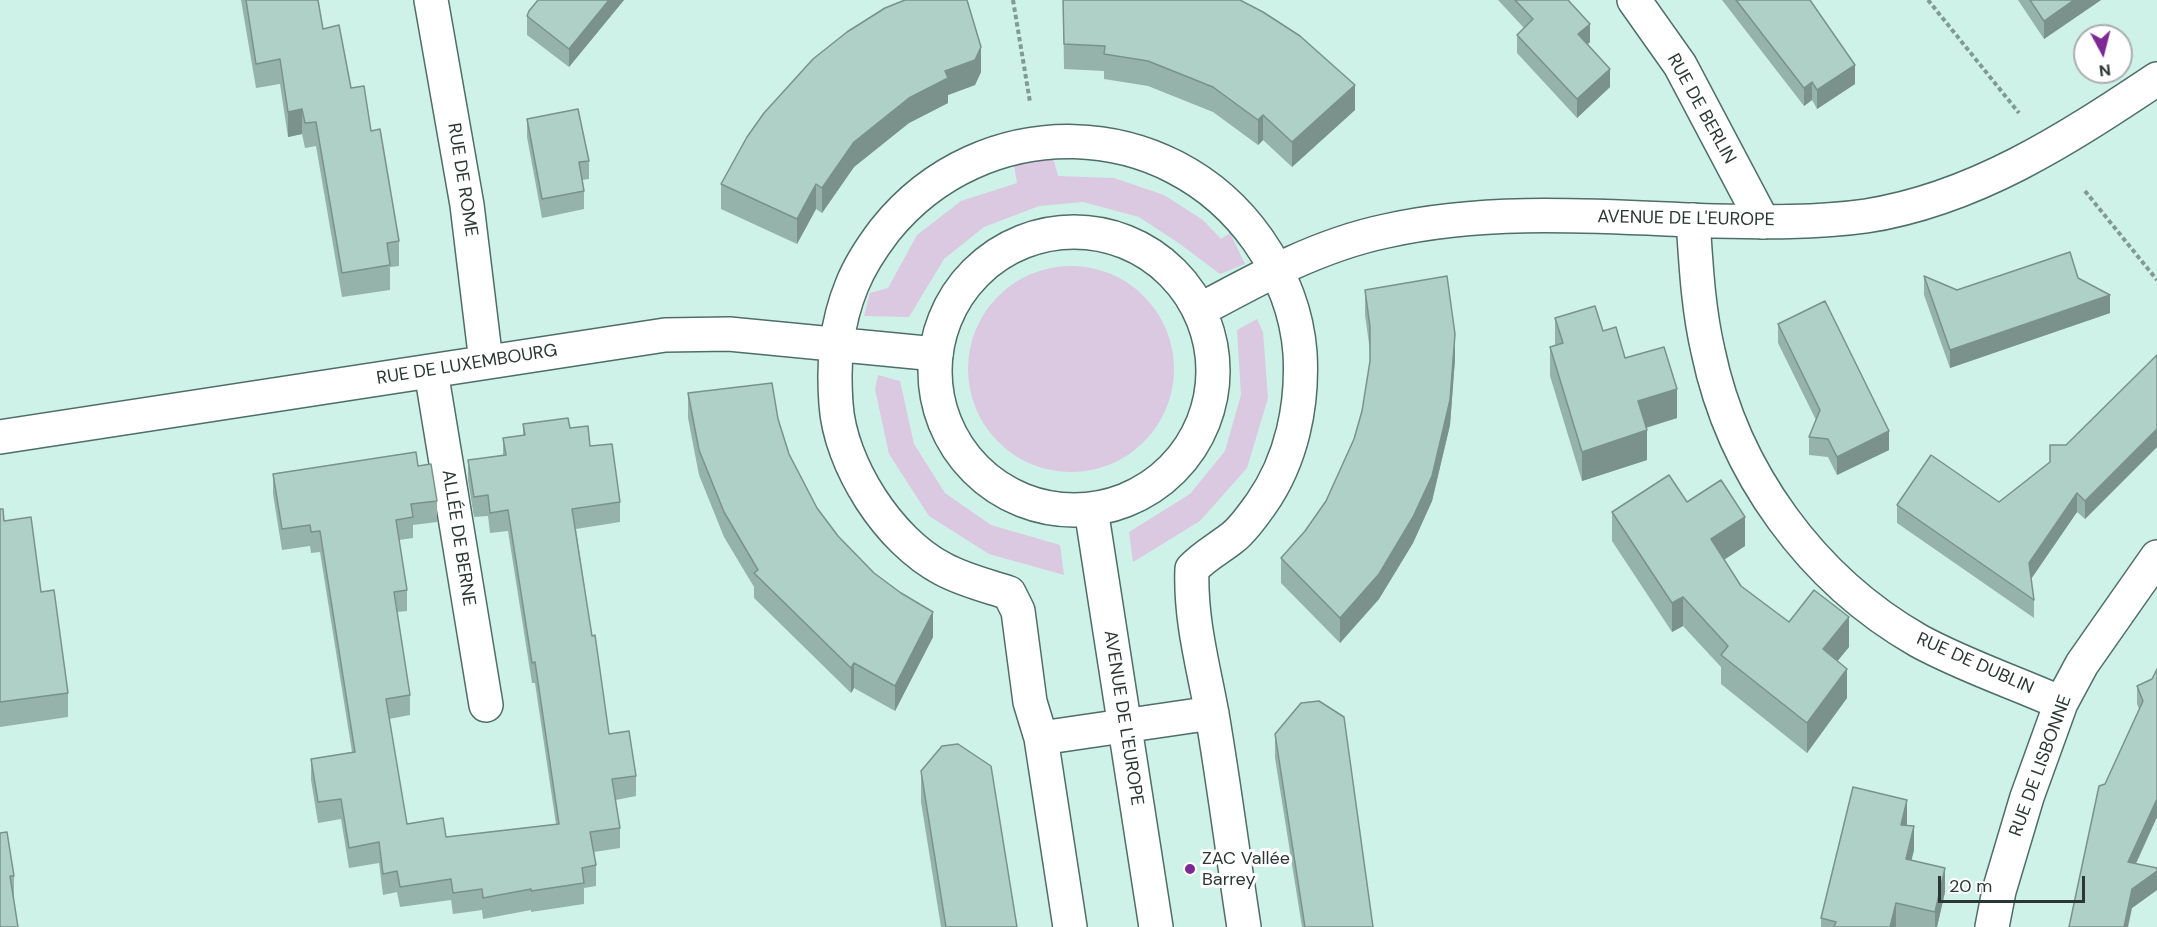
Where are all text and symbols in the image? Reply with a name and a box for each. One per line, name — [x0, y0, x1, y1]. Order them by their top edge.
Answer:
north arrow — [2073, 24, 2133, 84]
street label: RUE DE BERLIN — [1662, 50, 1740, 168]
text: N — [2098, 59, 2112, 82]
street label: RUE DE ROME — [442, 122, 482, 238]
street label: AVENUE DE L'EUROPE — [1597, 207, 1775, 231]
street label: RUE DE LUXEMBOURG — [375, 340, 559, 390]
street label: ALLÉE DE BERNE — [437, 468, 479, 608]
street label: AVENUE DE L'EUROPE — [1098, 629, 1148, 807]
street label: RUE DE DUBLIN — [1913, 629, 2037, 699]
street label: RUE DE LISBONNE — [2005, 692, 2077, 840]
place label: ZAC Vallée Barrey — [1202, 848, 1290, 890]
marker: ZAC Vallée Barrey — [1183, 862, 1197, 876]
scale bar — [1941, 864, 2088, 902]
text: 20 m — [1949, 874, 1992, 898]

